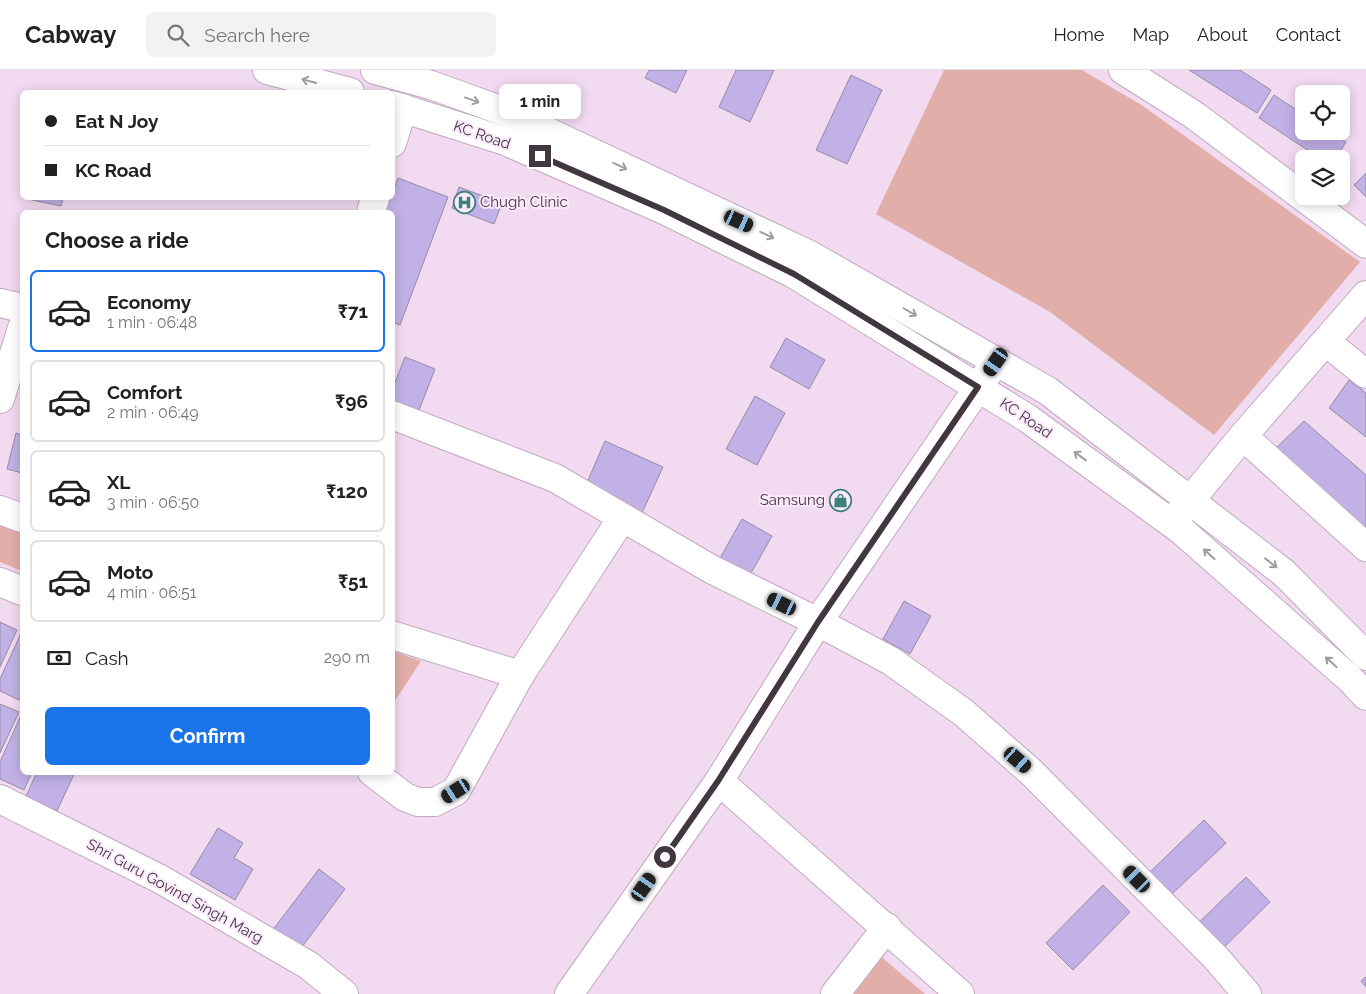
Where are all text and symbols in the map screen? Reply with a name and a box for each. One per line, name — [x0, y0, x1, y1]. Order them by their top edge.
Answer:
search box — [146, 12, 496, 57]
text: Cabway — [25, 20, 116, 49]
icon: search — [164, 21, 192, 49]
text: Search here — [204, 24, 310, 46]
text: Home — [1053, 24, 1104, 45]
text: Map — [1132, 24, 1169, 45]
text: About — [1197, 24, 1248, 45]
text: Contact — [1276, 24, 1341, 45]
one-way arrow — [301, 76, 317, 86]
callout: 1 min — [499, 83, 581, 118]
map controls — [1295, 85, 1350, 205]
button: locate — [1295, 85, 1350, 140]
text: 1 min — [520, 92, 560, 111]
one-way arrow — [464, 96, 479, 105]
text: Eat N Joy — [75, 110, 158, 132]
street label: KC Road — [451, 117, 513, 153]
route end — [529, 145, 551, 167]
button: layers — [1295, 150, 1350, 205]
text: KC Road — [75, 159, 152, 181]
one-way arrow — [612, 161, 627, 171]
hospital icon: Chugh Clinic — [452, 190, 476, 214]
place label: Chugh Clinic — [480, 193, 568, 211]
car — [722, 208, 755, 234]
text: Choose a ride — [45, 227, 189, 253]
one-way arrow — [760, 230, 775, 240]
icon: car — [47, 289, 92, 334]
text: Economy — [107, 291, 191, 313]
text: ₹71 — [338, 300, 368, 322]
one-way arrow — [903, 308, 917, 318]
text: 1 min · 06:48 — [107, 313, 197, 332]
car — [981, 345, 1010, 379]
icon: car — [47, 379, 92, 424]
text: Comfort — [107, 381, 182, 403]
text: ₹96 — [335, 390, 368, 412]
street label: KC Road — [996, 394, 1056, 442]
text: 2 min · 06:49 — [107, 403, 199, 422]
one-way arrow — [1073, 451, 1087, 461]
icon: car — [47, 469, 92, 514]
text: XL — [107, 471, 130, 493]
text: ₹120 — [326, 480, 368, 502]
shop icon: Samsung — [829, 488, 853, 512]
place label: Samsung — [760, 491, 825, 509]
text: 3 min · 06:50 — [107, 493, 199, 512]
one-way arrow — [1203, 549, 1216, 560]
one-way arrow — [1264, 557, 1277, 568]
icon: car — [47, 559, 92, 604]
text: Moto — [107, 561, 153, 583]
text: ₹51 — [338, 570, 368, 592]
text: 4 min · 06:51 — [107, 583, 197, 602]
car — [765, 591, 798, 617]
icon: cash — [45, 644, 73, 672]
text: Cash — [85, 647, 129, 669]
text: 290 m — [324, 648, 370, 667]
one-way arrow — [1324, 656, 1337, 668]
button: Confirm — [45, 707, 370, 765]
car — [1001, 744, 1034, 776]
car — [439, 777, 472, 805]
street label: Shri Guru Govind Singh Marg — [84, 835, 266, 947]
route start — [654, 846, 676, 868]
car — [1121, 863, 1152, 895]
car — [629, 870, 658, 904]

